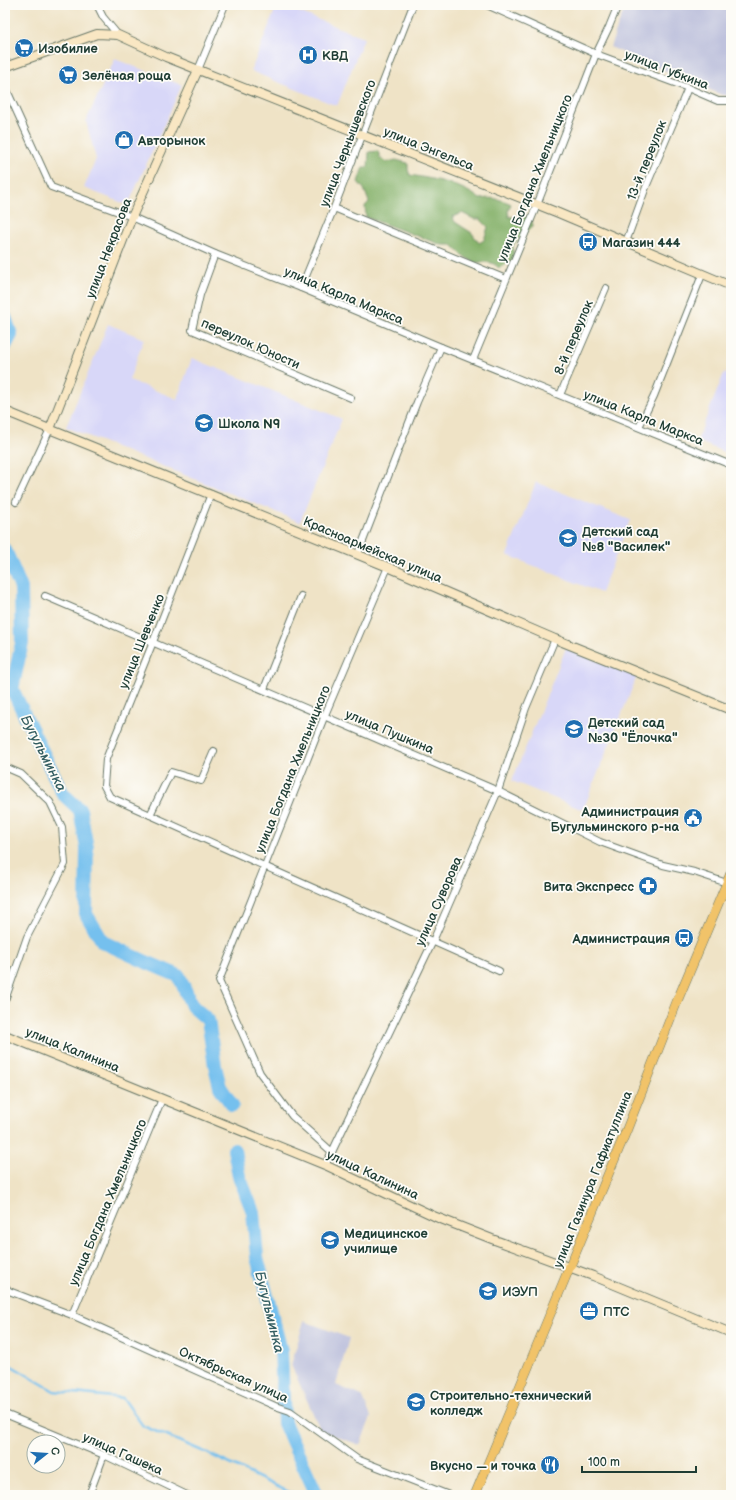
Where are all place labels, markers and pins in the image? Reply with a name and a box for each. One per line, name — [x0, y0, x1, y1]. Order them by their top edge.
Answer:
supermarket icon: Изобилие — [13, 37, 35, 59]
place label: Изобилие — [38, 41, 98, 57]
hospital icon: КВД — [297, 44, 319, 66]
place label: КВД — [322, 48, 348, 64]
supermarket icon: Зелёная роща — [57, 64, 79, 86]
place label: Зелёная роща — [82, 68, 171, 84]
shop icon: Авторынок — [113, 129, 135, 151]
place label: Авторынок — [137, 133, 206, 149]
bus stop icon: Магазин 444 — [577, 231, 599, 253]
place label: Магазин 444 — [602, 235, 681, 251]
school or university icon: Школа N9 — [193, 412, 215, 434]
place label: Школа N9 — [218, 416, 280, 432]
place label: Детский сад №8 "Василек" — [582, 524, 671, 555]
school or university icon: Детский сад №8 "Василек" — [557, 527, 579, 549]
place label: Детский сад №30 "Ёлочка" — [588, 715, 678, 746]
school or university icon: Детский сад №30 "Ёлочка" — [563, 718, 585, 740]
place label: Администрация Бугульминского р-на — [550, 804, 679, 835]
public building icon: Администрация Бугульминского р-на — [682, 807, 704, 829]
pharmacy icon: Вита Экспресс — [637, 875, 659, 897]
place label: Вита Экспресс — [543, 879, 634, 895]
bus stop icon: Администрация — [673, 927, 695, 949]
place label: Администрация — [572, 931, 670, 947]
place label: Медицинское училище — [344, 1226, 428, 1257]
school or university icon: Медицинское училище — [319, 1229, 341, 1251]
school or university icon: ИЭУП — [477, 1280, 499, 1302]
place label: ИЭУП — [502, 1284, 538, 1300]
office icon: ПТС — [578, 1300, 600, 1322]
place label: ПТС — [603, 1304, 629, 1320]
place label: Строительно-технический колледж — [430, 1388, 591, 1419]
school or university icon: Строительно-технический колледж — [405, 1391, 427, 1413]
restaurant icon: Вкусно — и точка — [539, 1454, 561, 1476]
place label: Вкусно — и точка — [430, 1458, 536, 1474]

